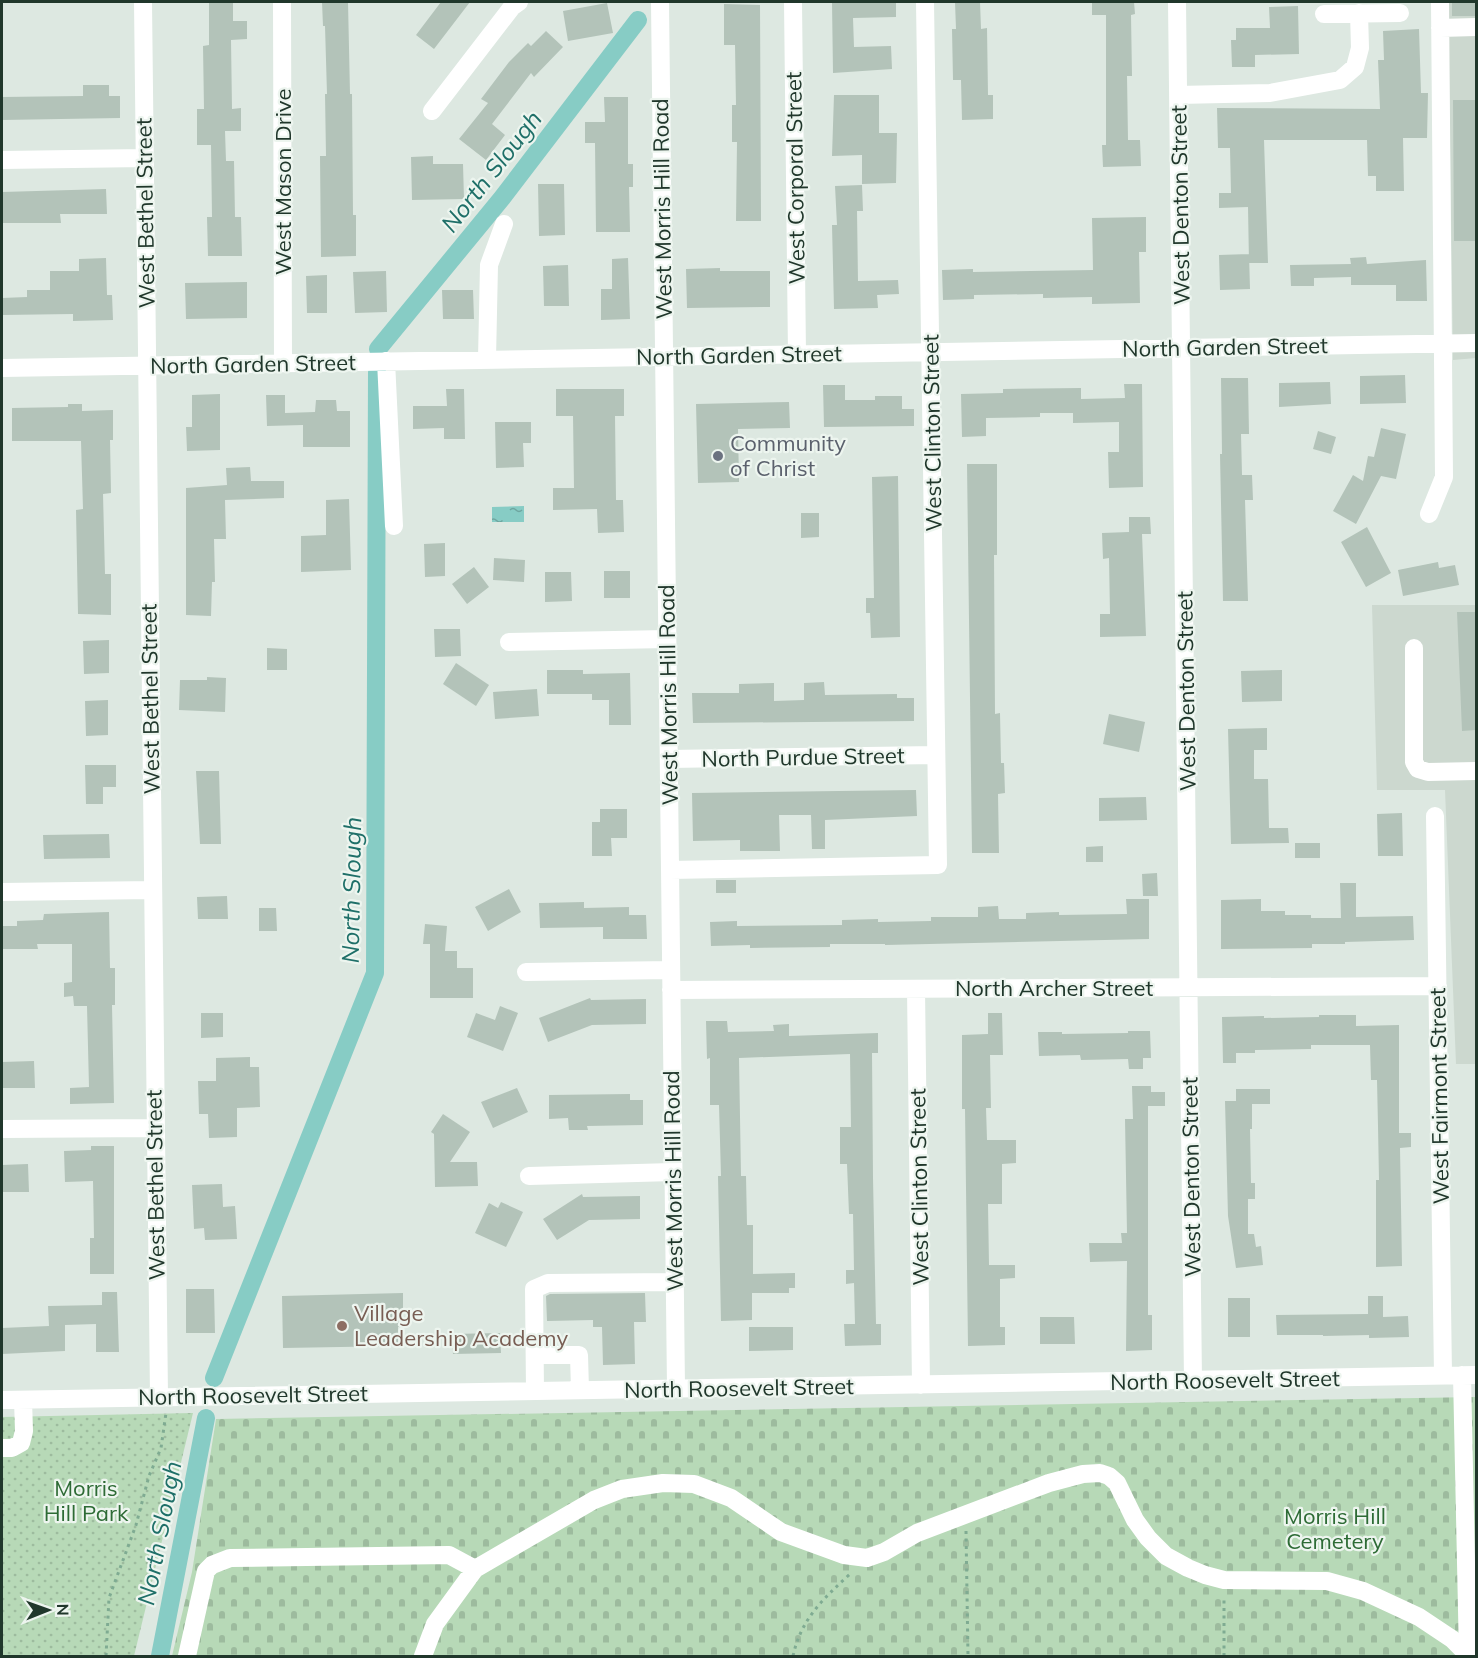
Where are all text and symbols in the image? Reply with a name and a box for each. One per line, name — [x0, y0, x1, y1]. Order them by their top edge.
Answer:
street label: West Corporal Street — [779, 71, 811, 285]
street label: West Mason Drive — [269, 89, 297, 275]
street label: West Morris Hill Road — [646, 98, 678, 320]
water label: North Slough — [434, 104, 548, 238]
street label: West Denton Street — [1164, 104, 1196, 305]
street label: West Bethel Street — [129, 117, 161, 309]
street label: North Garden Street — [1122, 331, 1328, 363]
street label: West Clinton Street — [916, 334, 948, 532]
street label: North Garden Street — [636, 339, 842, 371]
street label: North Garden Street — [150, 348, 356, 380]
place label: Community of Christ — [730, 429, 846, 482]
marker: Community of Christ — [711, 449, 725, 463]
street label: West Morris Hill Road — [652, 584, 684, 806]
street label: West Denton Street — [1170, 590, 1202, 791]
street label: West Bethel Street — [134, 603, 166, 795]
street label: North Purdue Street — [701, 741, 905, 773]
water label: North Slough — [335, 817, 367, 963]
street label: North Archer Street — [955, 974, 1153, 1002]
street label: West Fairmont Street — [1423, 987, 1455, 1205]
street label: West Morris Hill Road — [657, 1070, 689, 1292]
street label: West Denton Street — [1175, 1076, 1207, 1277]
street label: West Clinton Street — [903, 1088, 935, 1286]
street label: West Bethel Street — [139, 1089, 171, 1281]
place label: Village Leadership Academy — [354, 1299, 569, 1352]
marker: Village Leadership Academy — [335, 1319, 349, 1333]
street label: North Roosevelt Street — [1110, 1364, 1340, 1396]
street label: North Roosevelt Street — [624, 1372, 854, 1404]
street label: North Roosevelt Street — [138, 1379, 368, 1411]
water label: North Slough — [130, 1458, 188, 1608]
park label: Morris Hill Park — [44, 1474, 129, 1527]
park label: Morris Hill Cemetery — [1284, 1502, 1386, 1555]
north arrow — [18, 1580, 78, 1640]
text: N — [53, 1604, 73, 1616]

